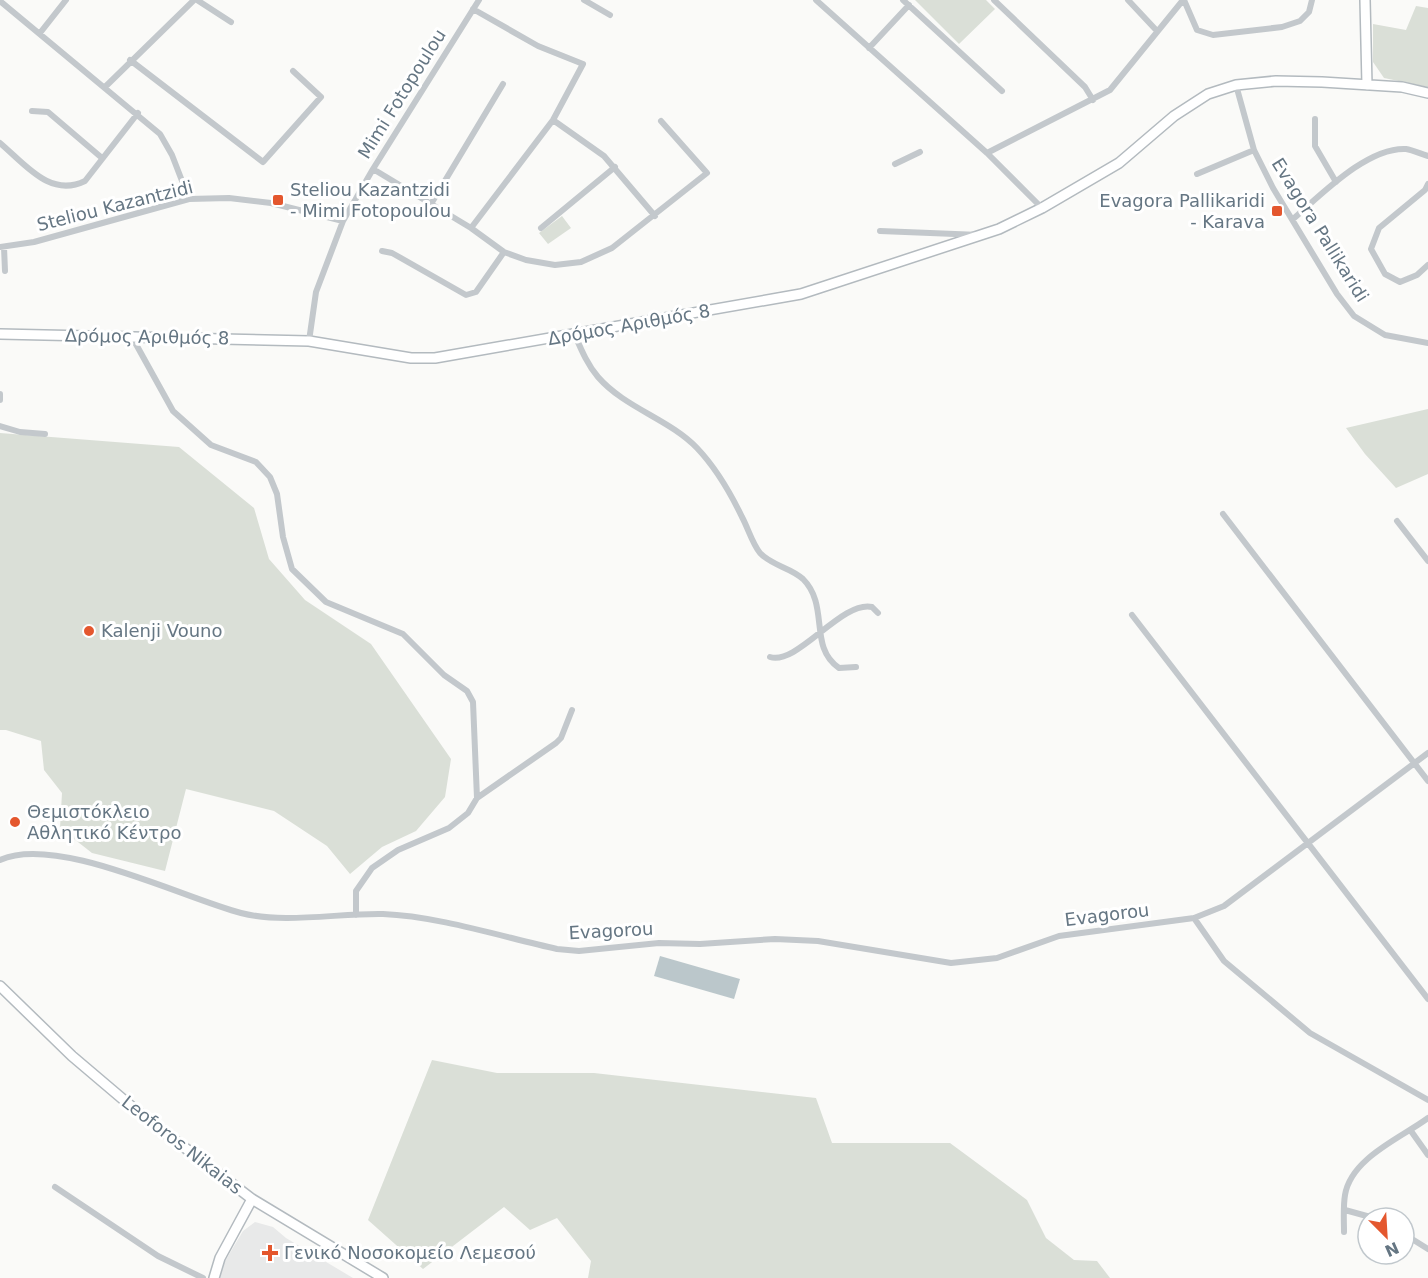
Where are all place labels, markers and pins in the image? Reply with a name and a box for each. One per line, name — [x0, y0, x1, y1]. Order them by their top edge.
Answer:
place label: Steliou Kazantzidi - Mimi Fotopoulou — [290, 179, 451, 221]
place label: Evagora Pallikaridi - Karava — [1099, 190, 1265, 232]
marker: Steliou Kazantzidi - Mimi Fotopoulou — [271, 193, 285, 207]
marker: Evagora Pallikaridi - Karava — [1270, 204, 1284, 218]
place label: Kalenji Vouno — [101, 620, 222, 641]
marker: Kalenji Vouno — [82, 624, 96, 638]
place label: Θεμιστόκλειο Αθλητικό Κέντρο — [27, 801, 182, 843]
marker: Θεμιστόκλειο Αθλητικό Κέντρο — [8, 815, 22, 829]
place label: Γενικό Νοσοκομείο Λεμεσού — [284, 1242, 536, 1263]
marker: Γενικό Νοσοκομείο Λεμεσού — [261, 1244, 279, 1262]

